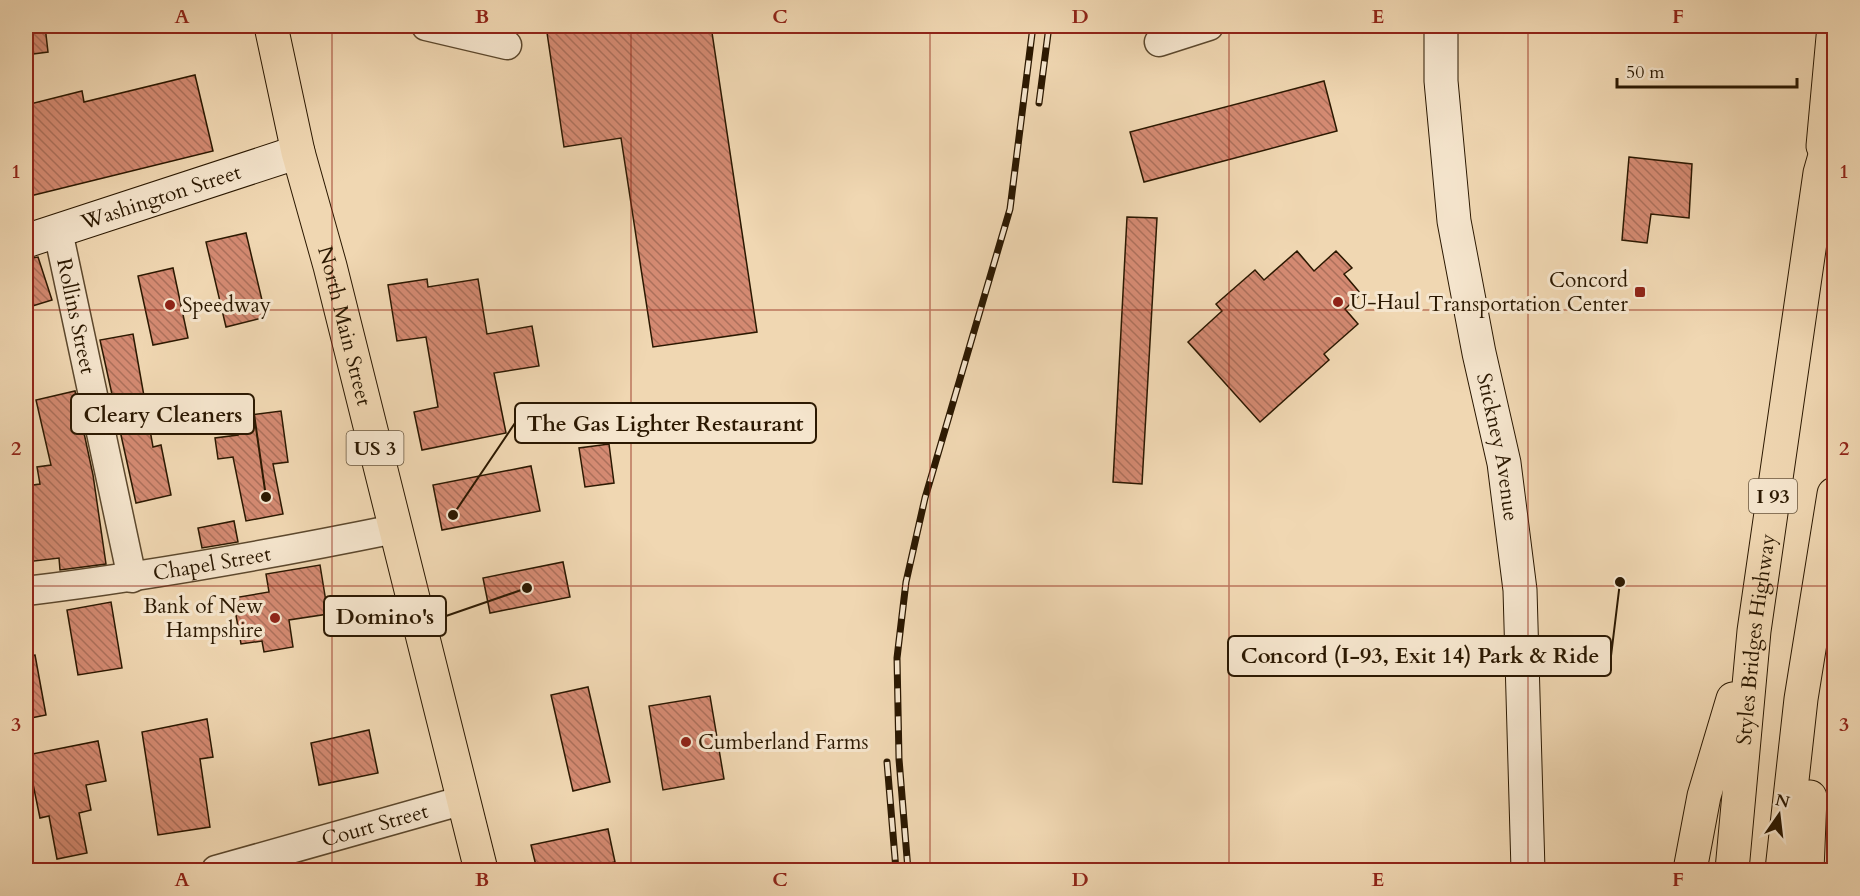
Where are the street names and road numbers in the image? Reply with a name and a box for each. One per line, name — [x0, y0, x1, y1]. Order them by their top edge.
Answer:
street label: Washington Street — [76, 158, 245, 237]
street label: North Main Street — [310, 243, 378, 409]
street label: Rollins Street — [49, 256, 102, 377]
street label: Stickney Avenue — [1469, 370, 1525, 523]
road number: US 3 — [346, 431, 404, 465]
road number: I 93 — [1749, 479, 1797, 513]
street label: Styles Bridges Highway — [1730, 532, 1783, 746]
street label: Chapel Street — [151, 539, 274, 588]
street label: Court Street — [318, 797, 432, 854]

